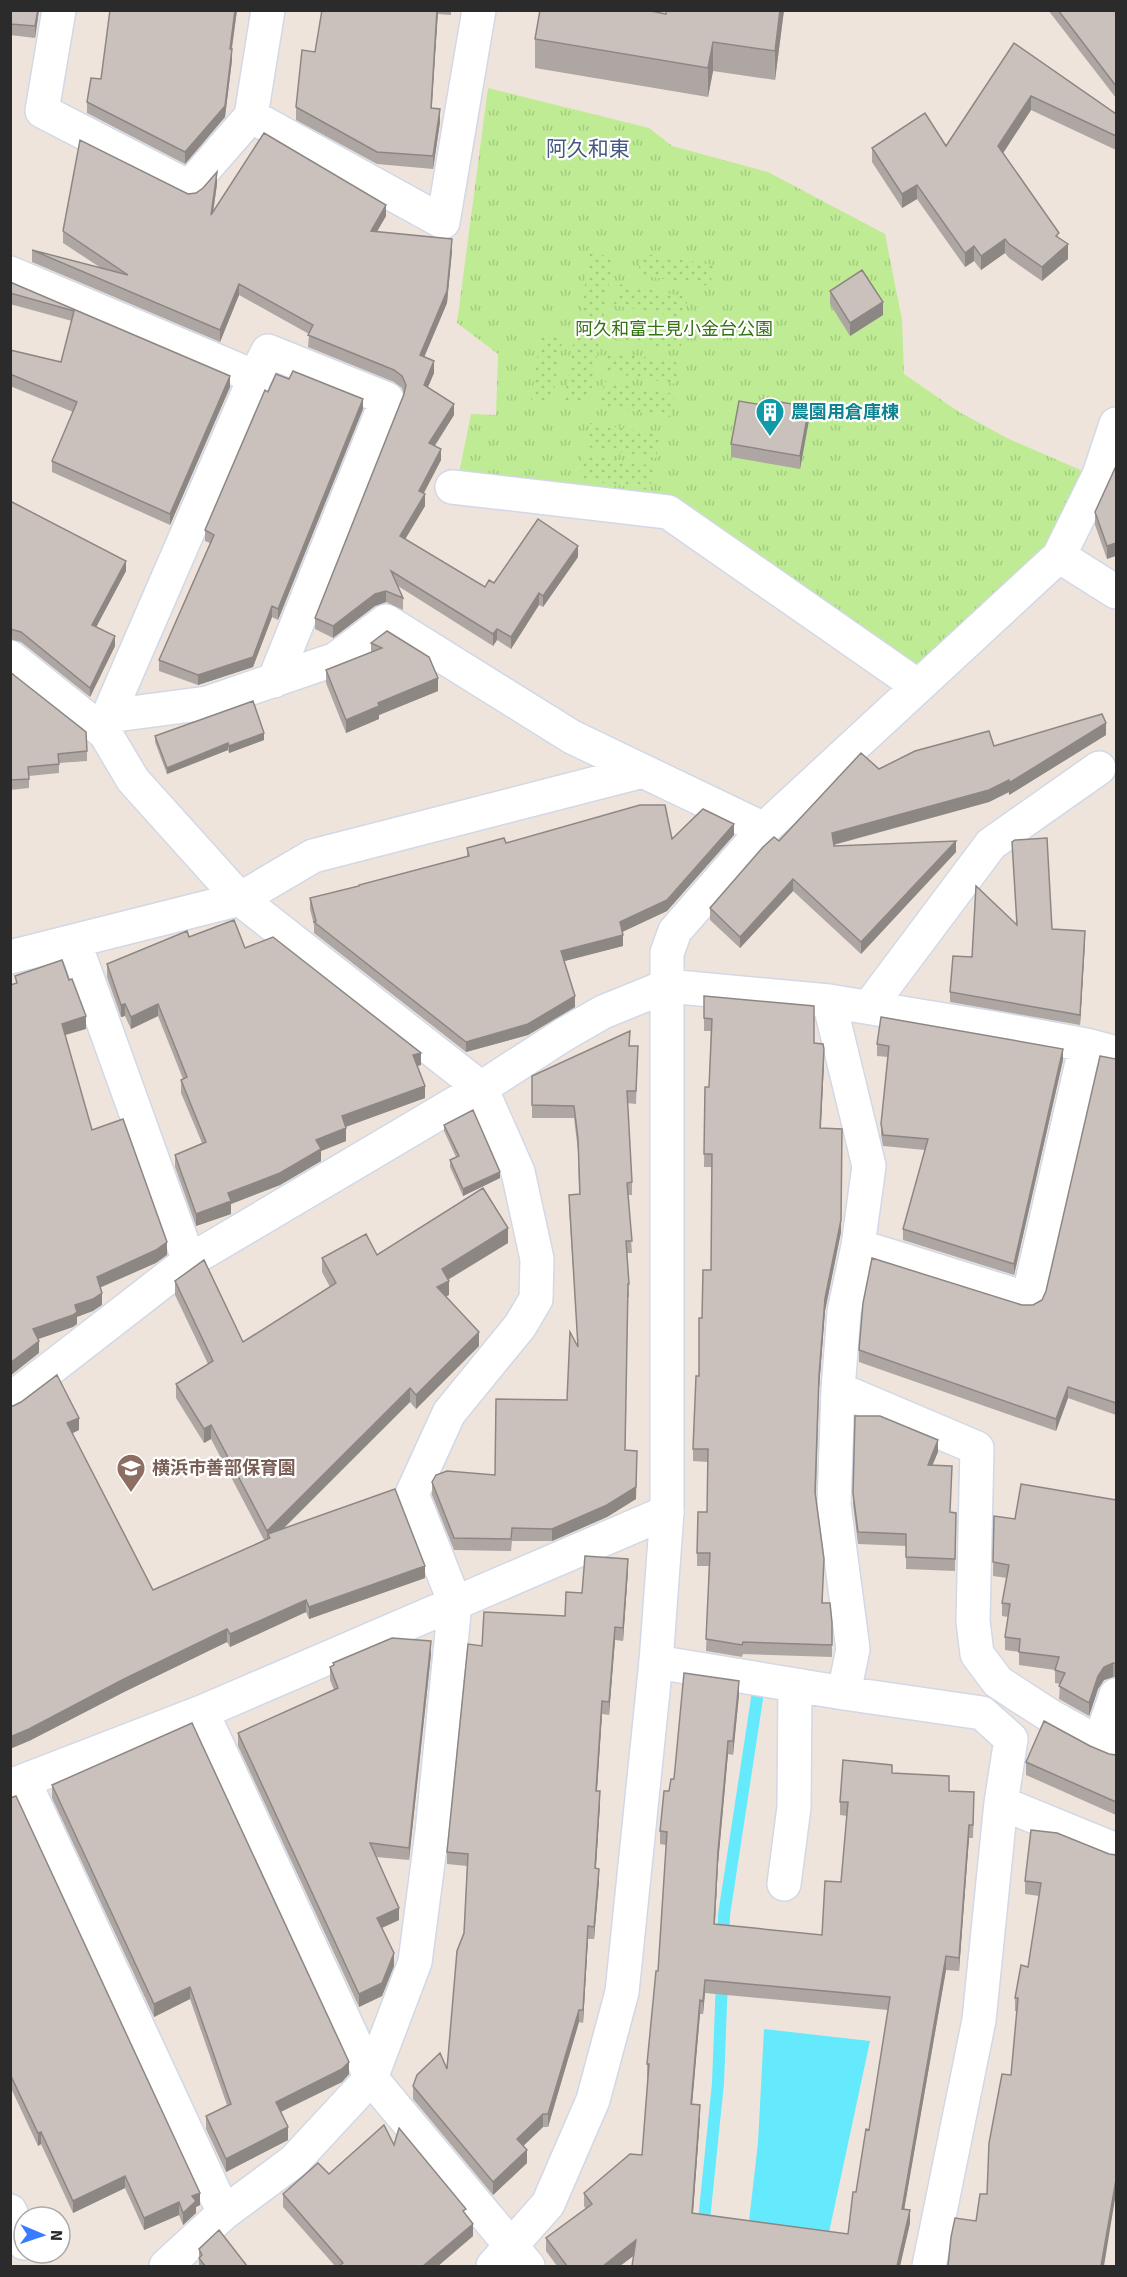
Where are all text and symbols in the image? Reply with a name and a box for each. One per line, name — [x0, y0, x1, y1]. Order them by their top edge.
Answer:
district label: 阿久和東 — [546, 136, 630, 162]
park label: 阿久和富士見小金台公園 — [575, 318, 773, 340]
building icon: 農園用倉庫棟 — [754, 396, 786, 438]
place label: 農園用倉庫棟 — [791, 401, 899, 423]
school or university icon: 横浜市善部保育園 — [115, 1452, 147, 1494]
place label: 横浜市善部保育園 — [152, 1457, 296, 1479]
north arrow — [12, 2205, 72, 2265]
text: N — [46, 2230, 66, 2241]

